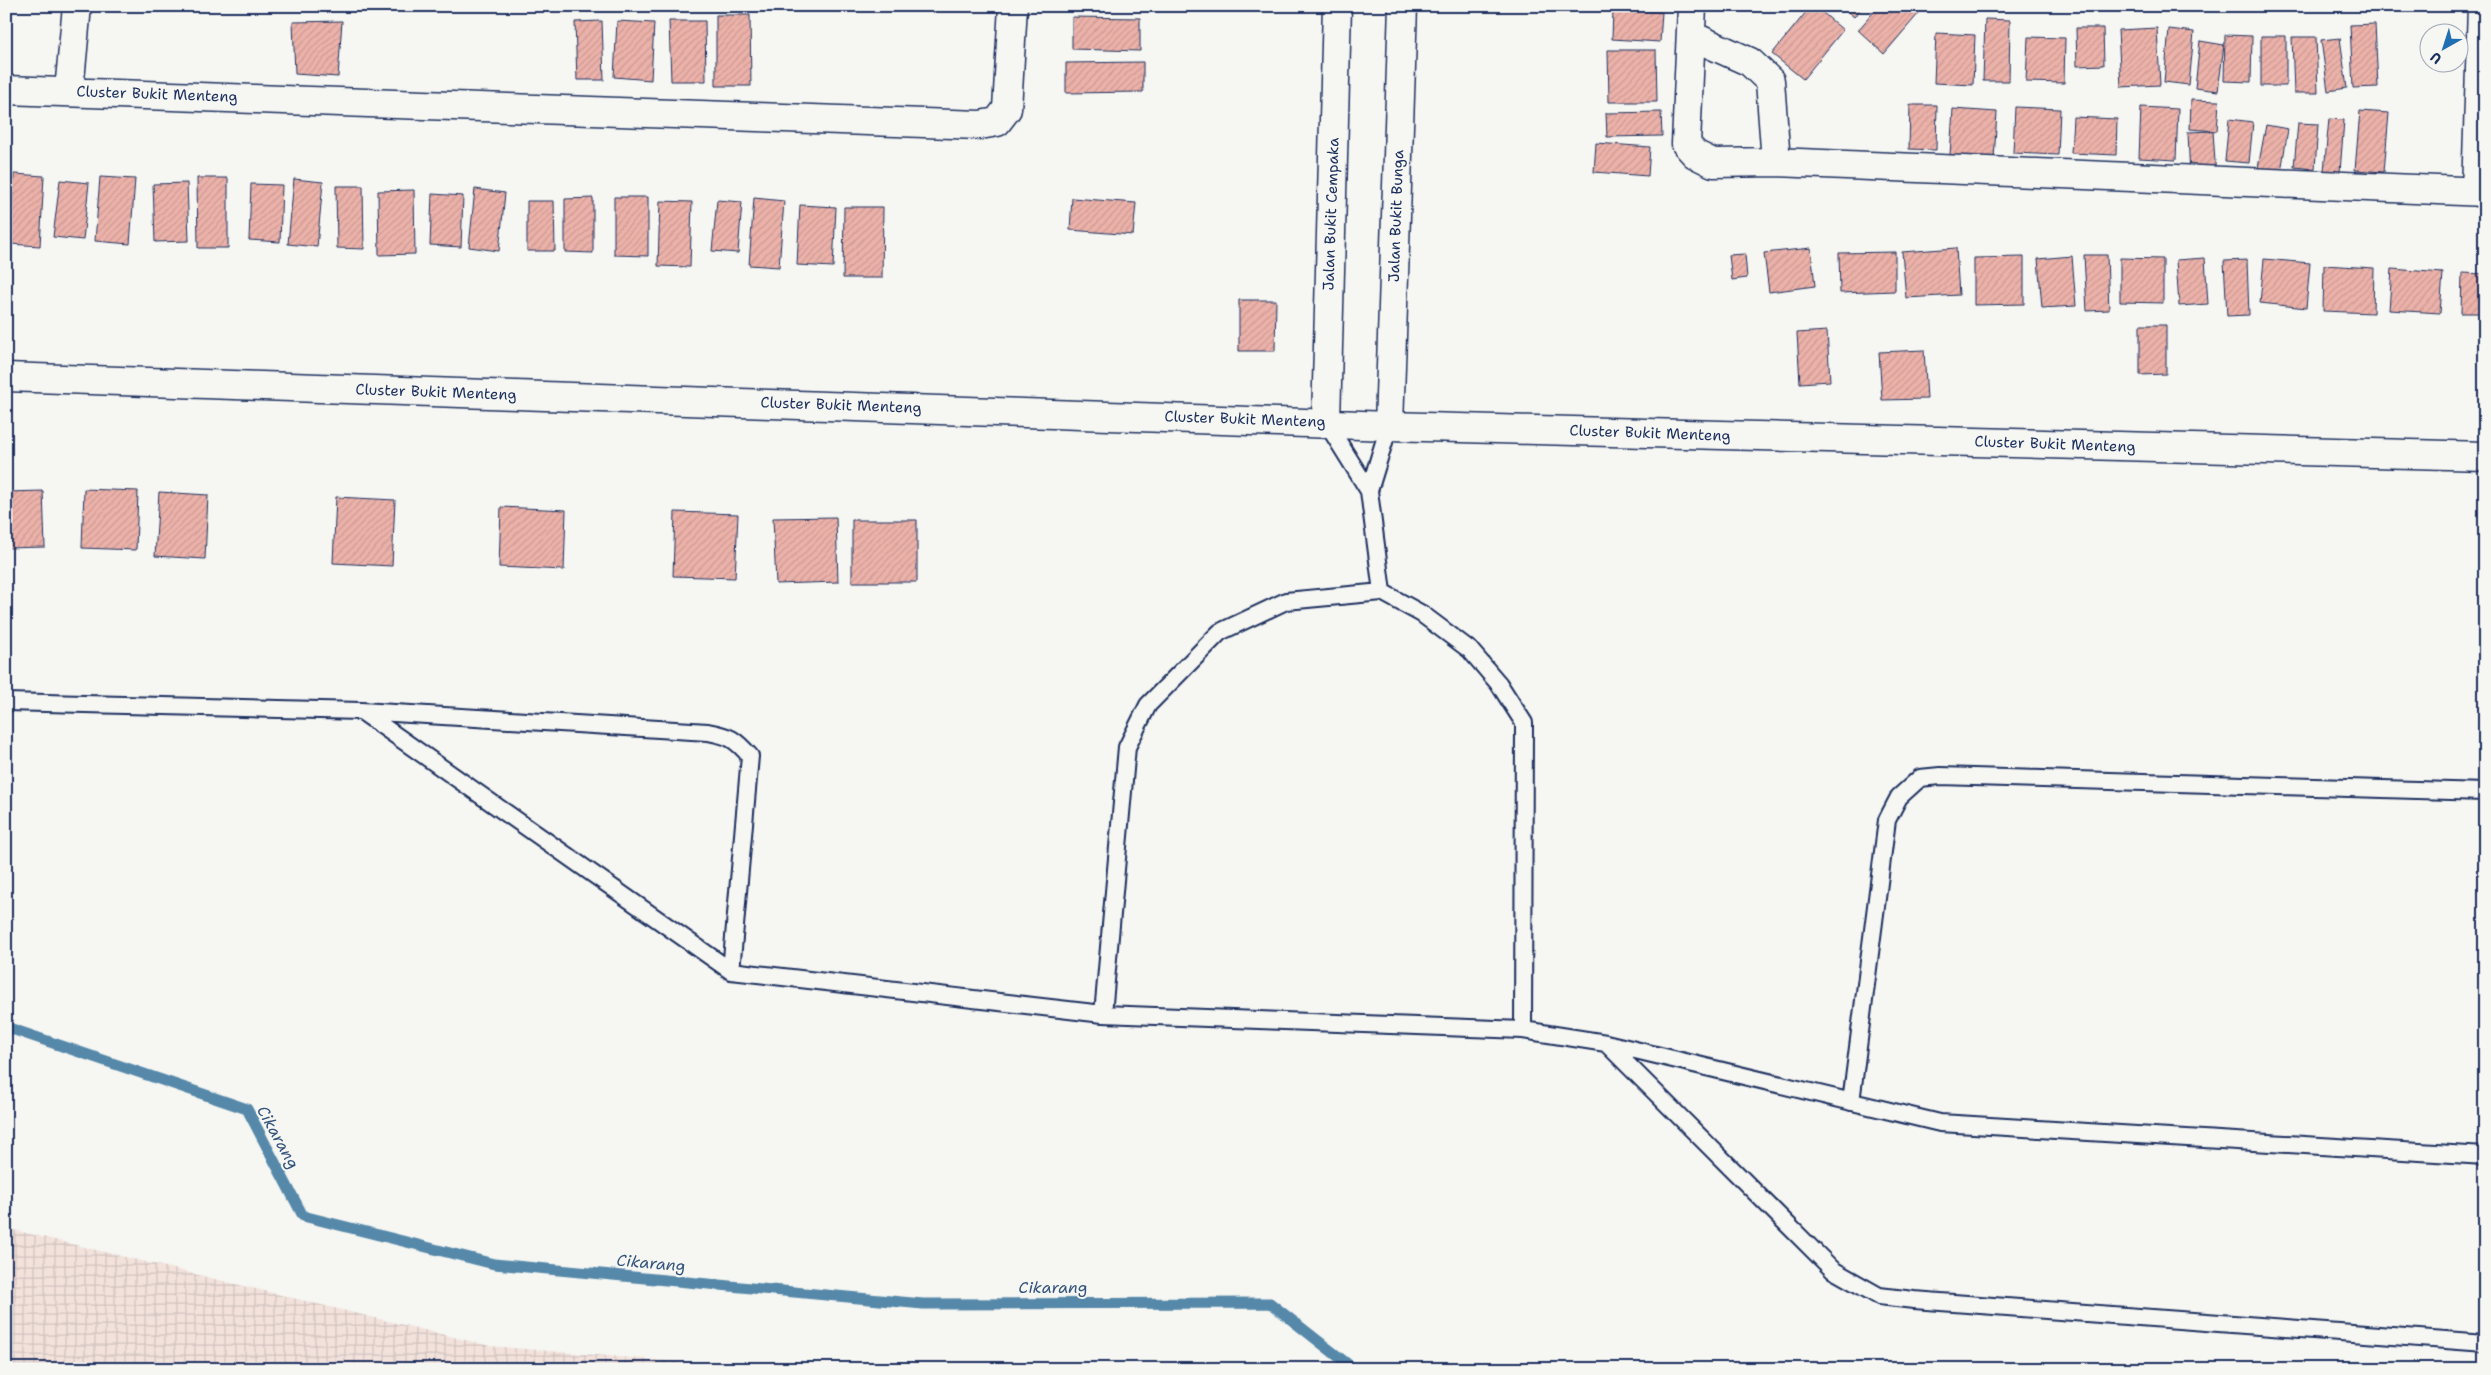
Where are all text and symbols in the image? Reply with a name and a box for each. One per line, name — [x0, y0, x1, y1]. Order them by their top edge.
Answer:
north arrow — [2418, 22, 2468, 72]
text: U — [2426, 48, 2445, 68]
street label: Cluster Bukit Menteng — [76, 81, 238, 107]
street label: Jalan Bukit Cempaka — [1318, 137, 1344, 291]
street label: Jalan Bukit Bunga — [1384, 149, 1408, 283]
street label: Cluster Bukit Menteng — [355, 379, 517, 405]
street label: Cluster Bukit Menteng — [760, 392, 922, 418]
street label: Cluster Bukit Menteng — [1164, 406, 1326, 432]
street label: Cluster Bukit Menteng — [1569, 420, 1731, 446]
street label: Cluster Bukit Menteng — [1974, 431, 2136, 457]
water label: Cikarang — [252, 1102, 304, 1172]
water label: Cikarang — [616, 1250, 686, 1276]
water label: Cikarang — [1018, 1277, 1088, 1298]

